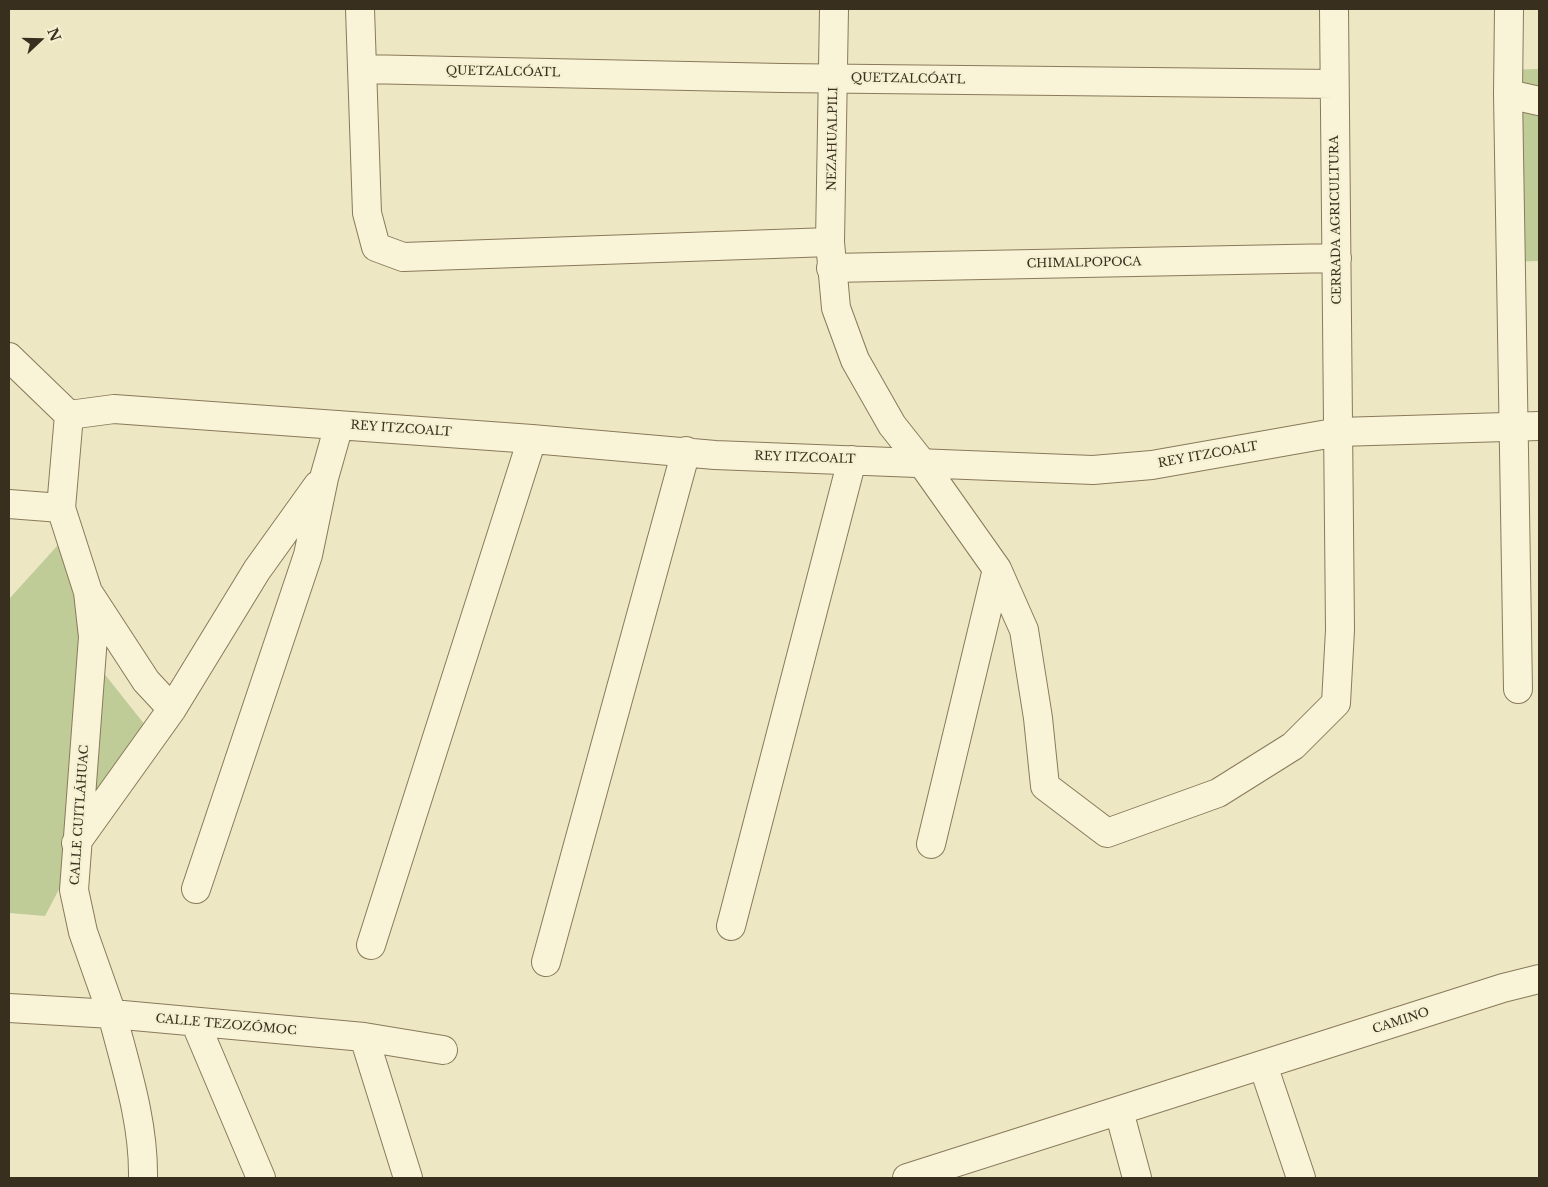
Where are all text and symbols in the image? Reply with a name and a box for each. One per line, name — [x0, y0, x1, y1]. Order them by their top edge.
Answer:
north arrow — [15, 15, 65, 65]
text: N — [43, 25, 65, 44]
street label: QUETZALCÓATL — [446, 64, 560, 80]
street label: QUETZALCÓATL — [851, 71, 965, 87]
street label: NEZAHUALPILI — [825, 87, 841, 191]
street label: CERRADA AGRICULTURA — [1327, 135, 1345, 305]
street label: CHIMALPOPOCA — [1027, 255, 1141, 271]
street label: REY ITZCOALT — [350, 418, 452, 440]
street label: REY ITZCOALT — [1157, 439, 1259, 471]
street label: REY ITZCOALT — [754, 449, 856, 467]
street label: CALLE CUITLÁHUAC — [68, 744, 92, 886]
street label: CAMINO — [1371, 1005, 1431, 1037]
street label: CALLE TEZOZÓMOC — [155, 1012, 297, 1038]

